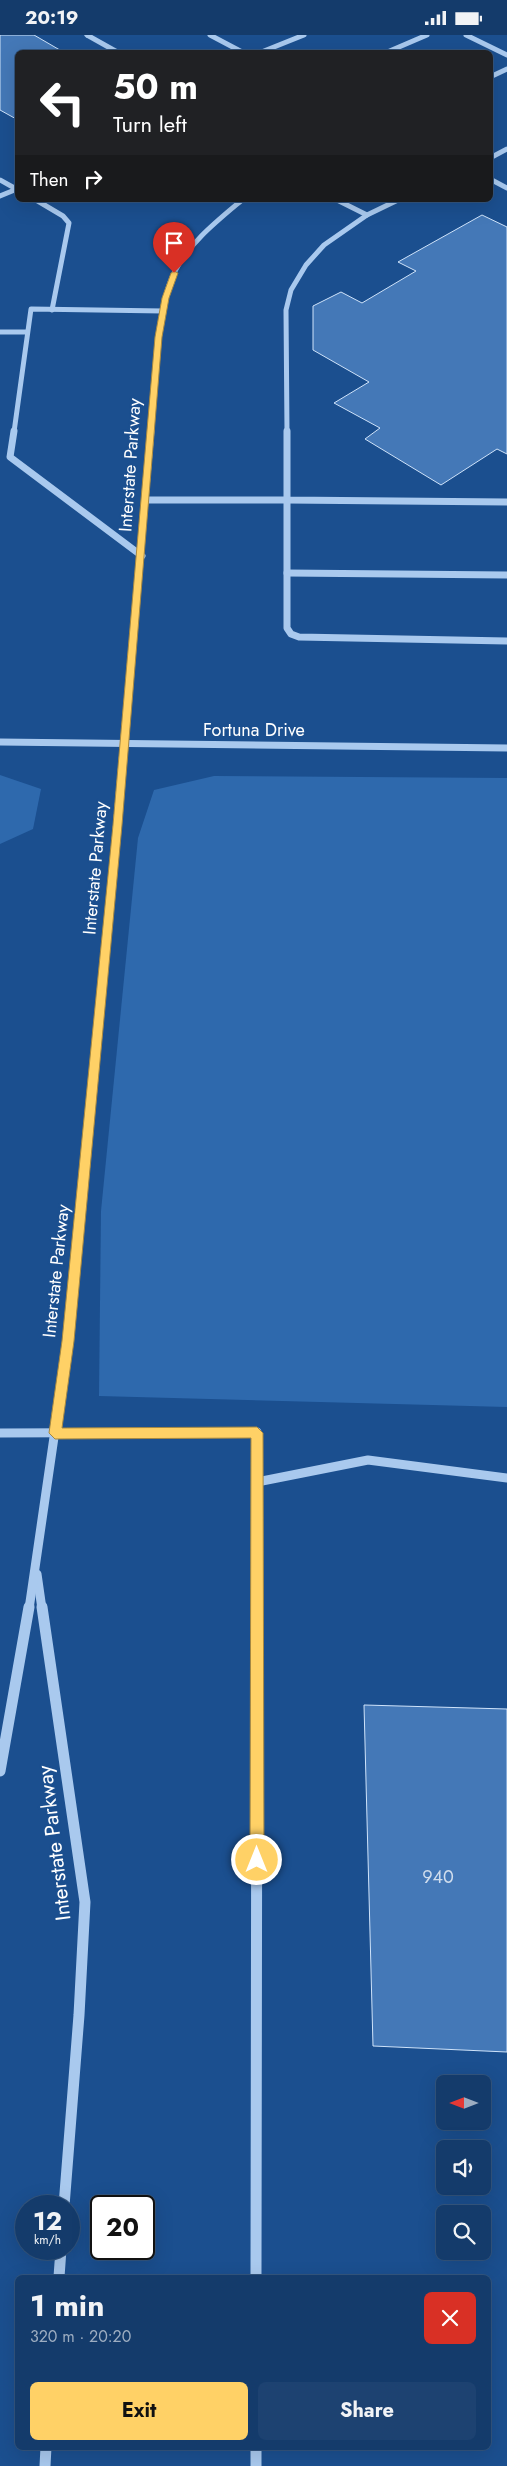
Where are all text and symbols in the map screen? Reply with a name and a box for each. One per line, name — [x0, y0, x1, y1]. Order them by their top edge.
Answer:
text: 20:19 — [25, 4, 79, 31]
text: 50 m — [113, 62, 198, 112]
icon: left — [30, 70, 95, 135]
text: Turn left — [113, 108, 187, 140]
icon: right — [79, 165, 107, 193]
text: Then — [30, 166, 69, 193]
pin — [153, 222, 195, 273]
icon: arrive — [160, 229, 188, 257]
street label: Interstate Parkway — [112, 397, 148, 533]
street label: Fortuna Drive — [203, 717, 305, 743]
street label: Interstate Parkway — [76, 800, 114, 936]
street label: Interstate Parkway — [36, 1203, 76, 1339]
street label: Interstate Parkway — [29, 1763, 78, 1922]
position arrow — [230, 1833, 282, 1885]
house number: 940 — [422, 1864, 454, 1890]
north arrow — [436, 2075, 491, 2130]
map controls — [436, 2075, 491, 2260]
button: sound — [436, 2140, 491, 2195]
speed limit sign: 20 — [90, 2195, 155, 2260]
text: 12 — [33, 2203, 62, 2239]
button: search — [436, 2205, 491, 2260]
text: km/h — [34, 2231, 61, 2249]
text: 1 min — [30, 2284, 104, 2327]
button: close — [424, 2292, 476, 2344]
text: 320 m · 20:20 — [30, 2325, 131, 2348]
button: Exit — [30, 2382, 248, 2440]
button: Share — [258, 2382, 476, 2440]

